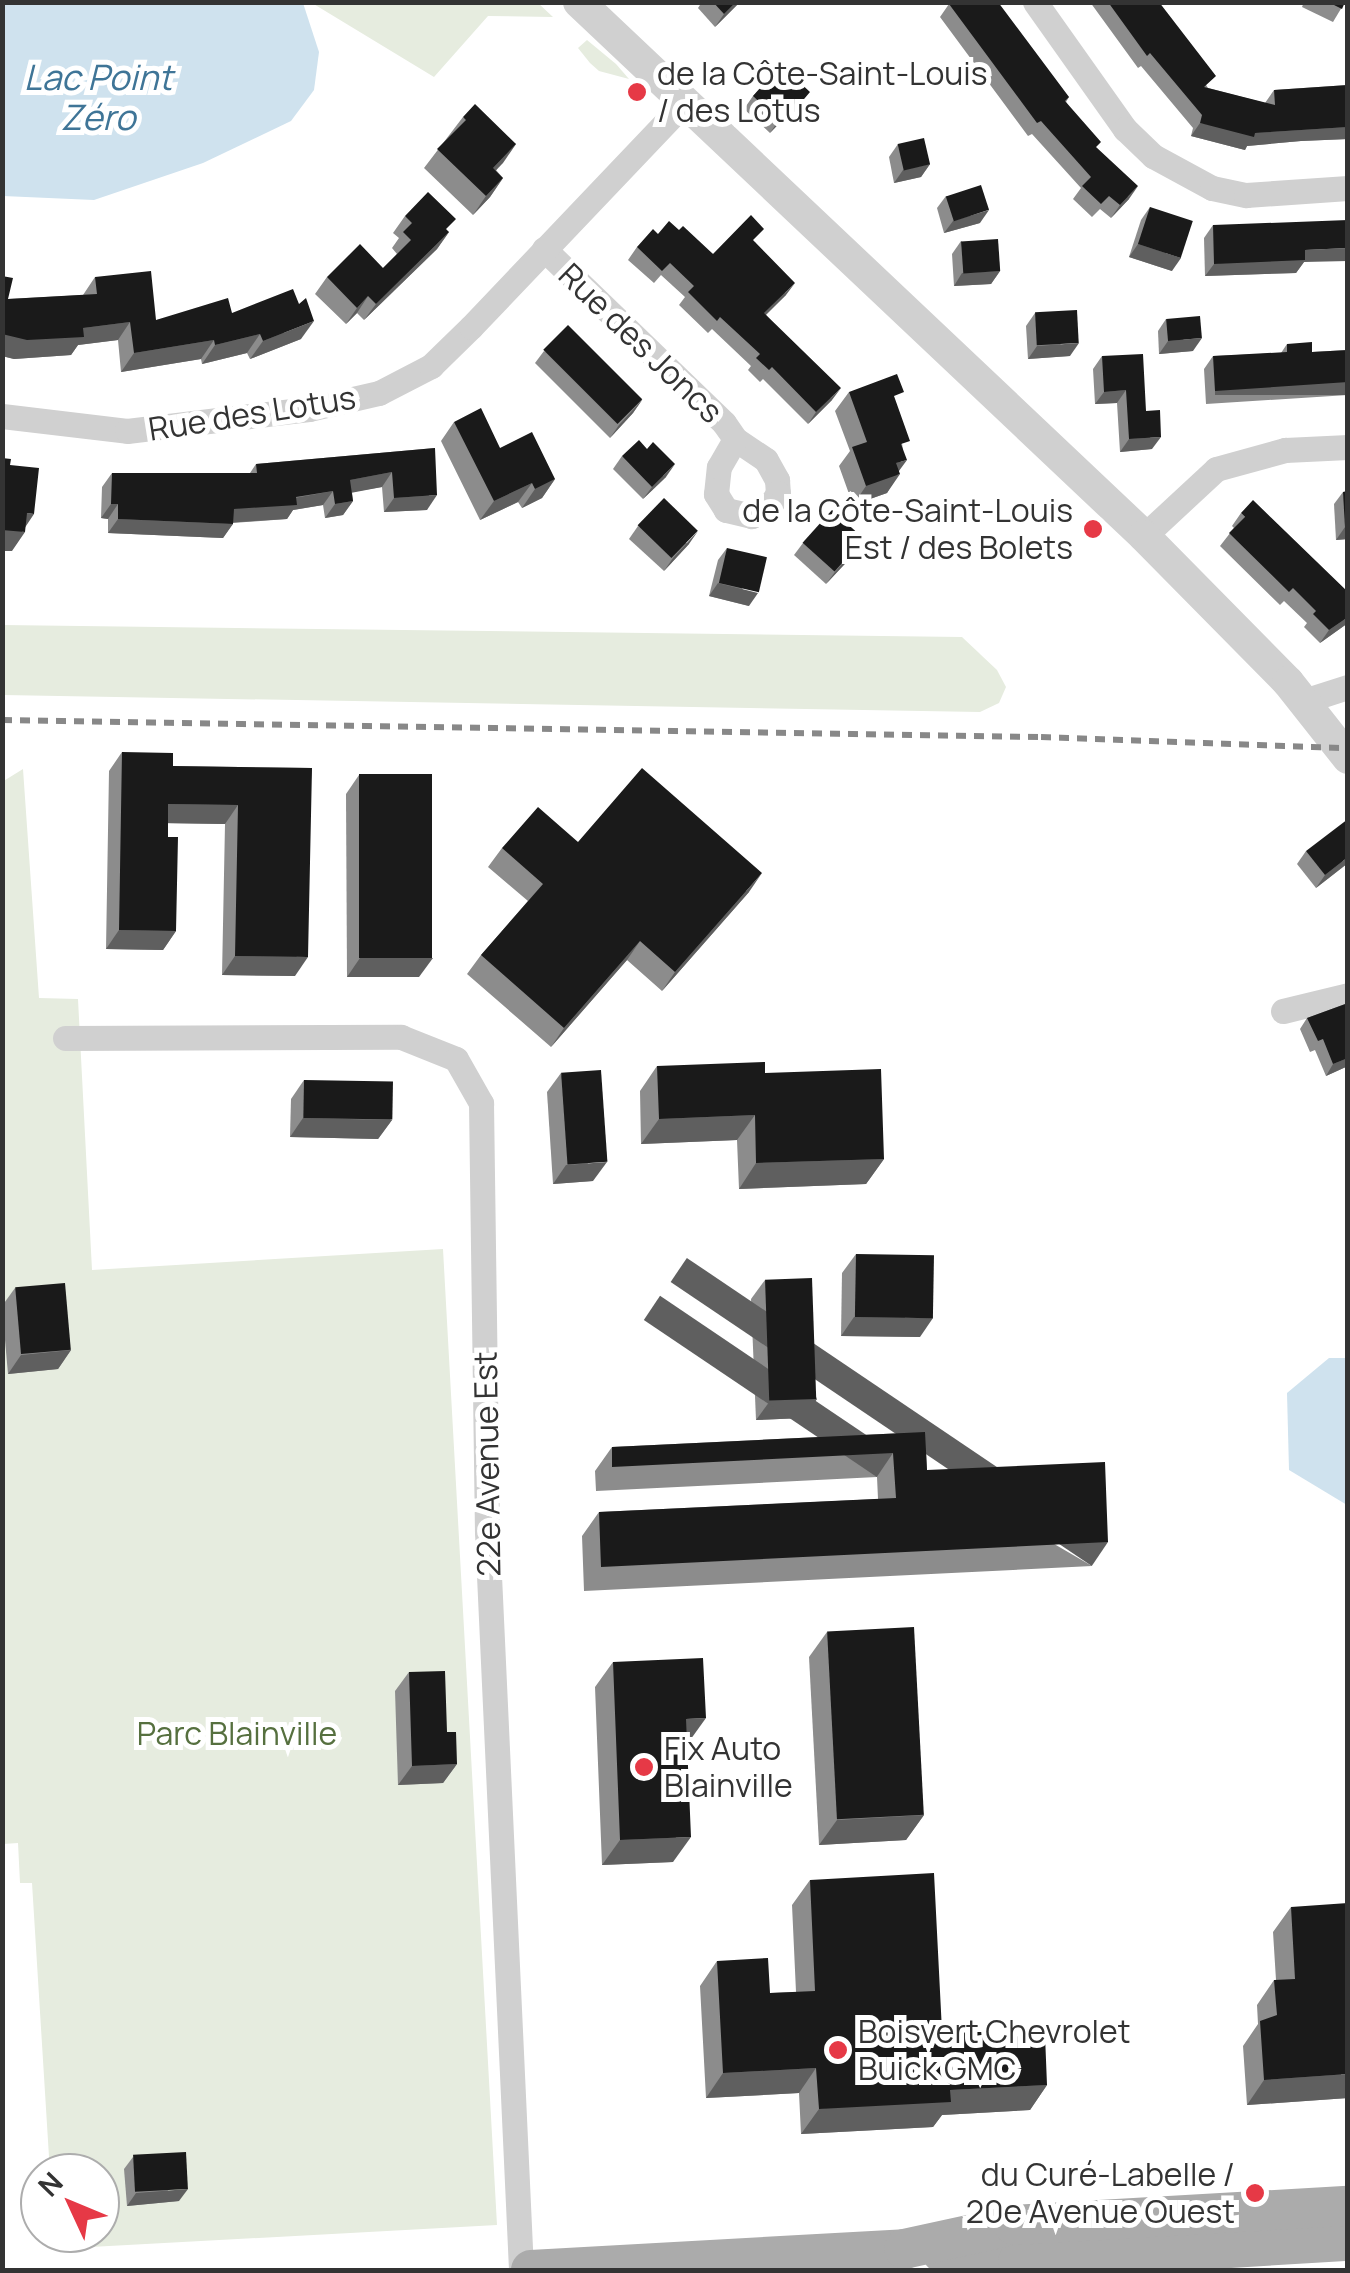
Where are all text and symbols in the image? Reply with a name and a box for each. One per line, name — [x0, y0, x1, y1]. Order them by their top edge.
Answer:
place label: de la Côte-Saint-Louis / des Lotus — [657, 55, 988, 130]
water label: Lac Point Zéro — [24, 56, 172, 138]
marker: de la Côte-Saint-Louis / des Lotus — [626, 81, 648, 103]
street label: Rue des Joncs — [551, 255, 731, 431]
street label: Rue des Lotus — [146, 378, 358, 448]
place label: de la Côte-Saint-Louis Est / des Bolets — [742, 492, 1073, 567]
marker: de la Côte-Saint-Louis Est / des Bolets — [1082, 518, 1104, 540]
street label: 22e Avenue Est — [466, 1351, 508, 1577]
park label: Parc Blainville — [137, 1714, 337, 1752]
place label: Fix Auto Blainville — [664, 1730, 793, 1805]
marker: Fix Auto Blainville — [633, 1756, 655, 1778]
place label: Boisvert Chevrolet Buick GMC — [858, 2013, 1131, 2088]
marker: Boisvert Chevrolet Buick GMC — [827, 2039, 849, 2061]
north arrow — [20, 2153, 120, 2253]
place label: du Curé-Labelle / 20e Avenue Ouest — [966, 2156, 1235, 2231]
text: N — [29, 2163, 71, 2204]
marker: du Curé-Labelle / 20e Avenue Ouest — [1244, 2182, 1266, 2204]

